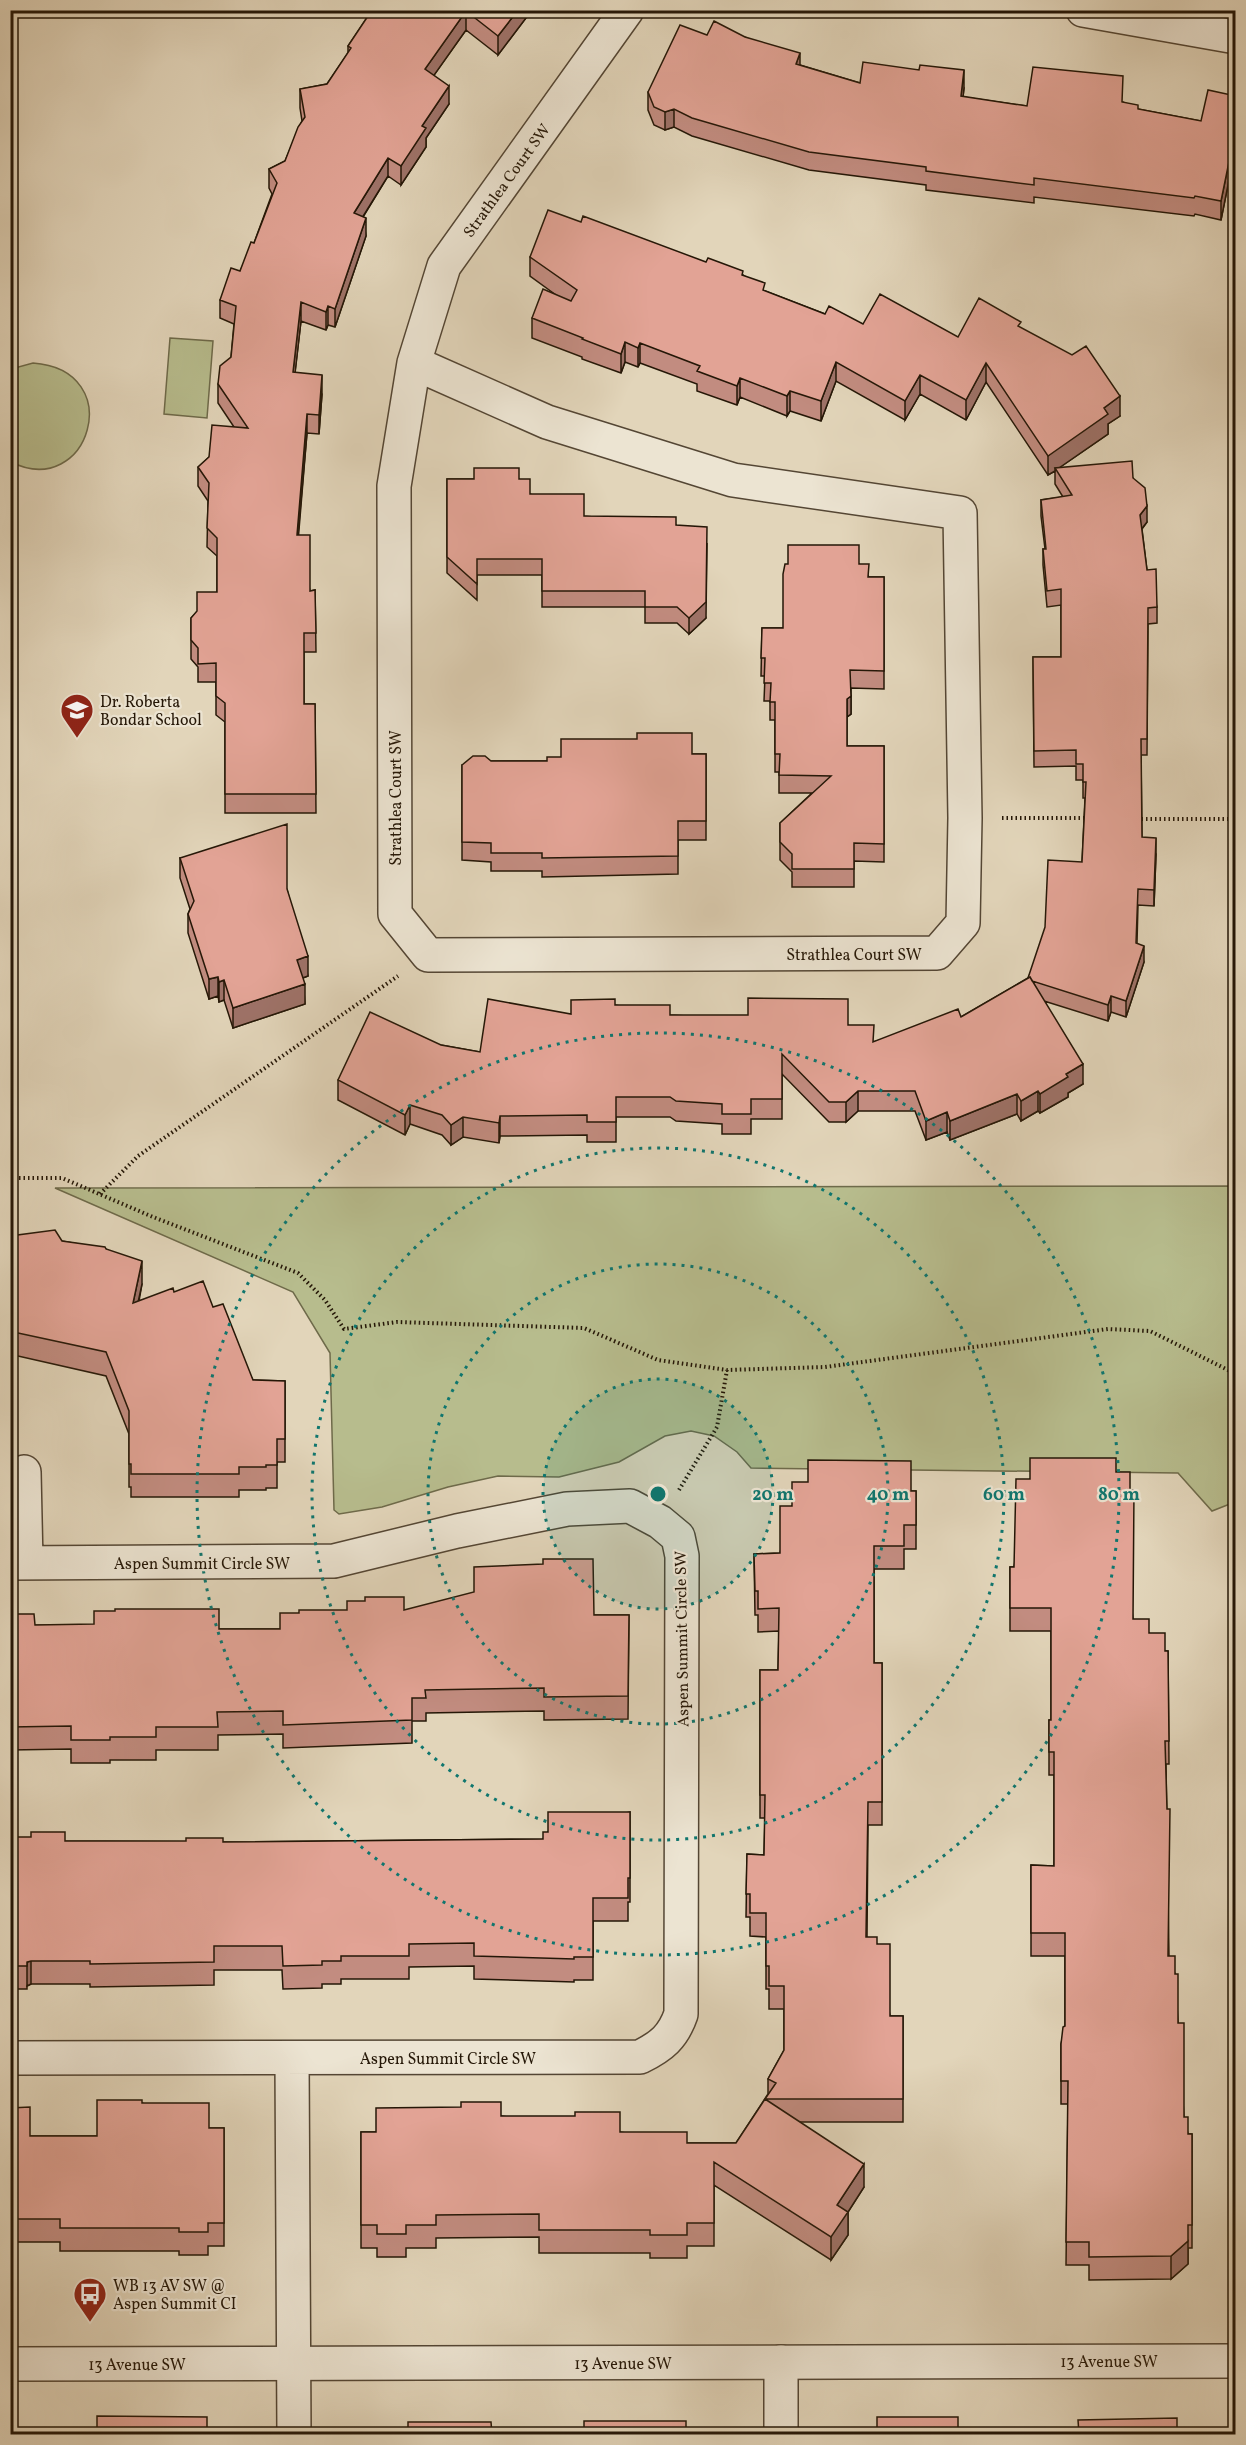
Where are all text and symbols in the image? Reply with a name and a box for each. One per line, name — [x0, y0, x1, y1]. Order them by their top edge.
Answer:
street label: Strathlea Court SW — [459, 120, 556, 243]
school or university icon: Dr. Roberta Bondar School — [59, 692, 95, 739]
place label: Dr. Roberta Bondar School — [100, 692, 202, 732]
street label: Strathlea Court SW — [386, 730, 408, 866]
street label: Strathlea Court SW — [786, 945, 922, 967]
text: 20 m — [752, 1483, 794, 1508]
text: 40 m — [867, 1483, 909, 1508]
text: 60 m — [983, 1483, 1025, 1508]
text: 80 m — [1098, 1483, 1140, 1508]
centre of rings — [648, 1484, 668, 1504]
street label: Aspen Summit Circle SW — [670, 1551, 696, 1727]
street label: Aspen Summit Circle SW — [114, 1554, 290, 1576]
street label: Aspen Summit Circle SW — [360, 2049, 536, 2071]
bus stop icon: WB 13 AV SW @ Aspen Summit CI — [72, 2276, 108, 2323]
place label: WB 13 AV SW @ Aspen Summit CI — [113, 2276, 237, 2316]
street label: 13 Avenue SW — [1060, 2352, 1158, 2374]
street label: 13 Avenue SW — [574, 2354, 672, 2376]
street label: 13 Avenue SW — [88, 2355, 186, 2377]

